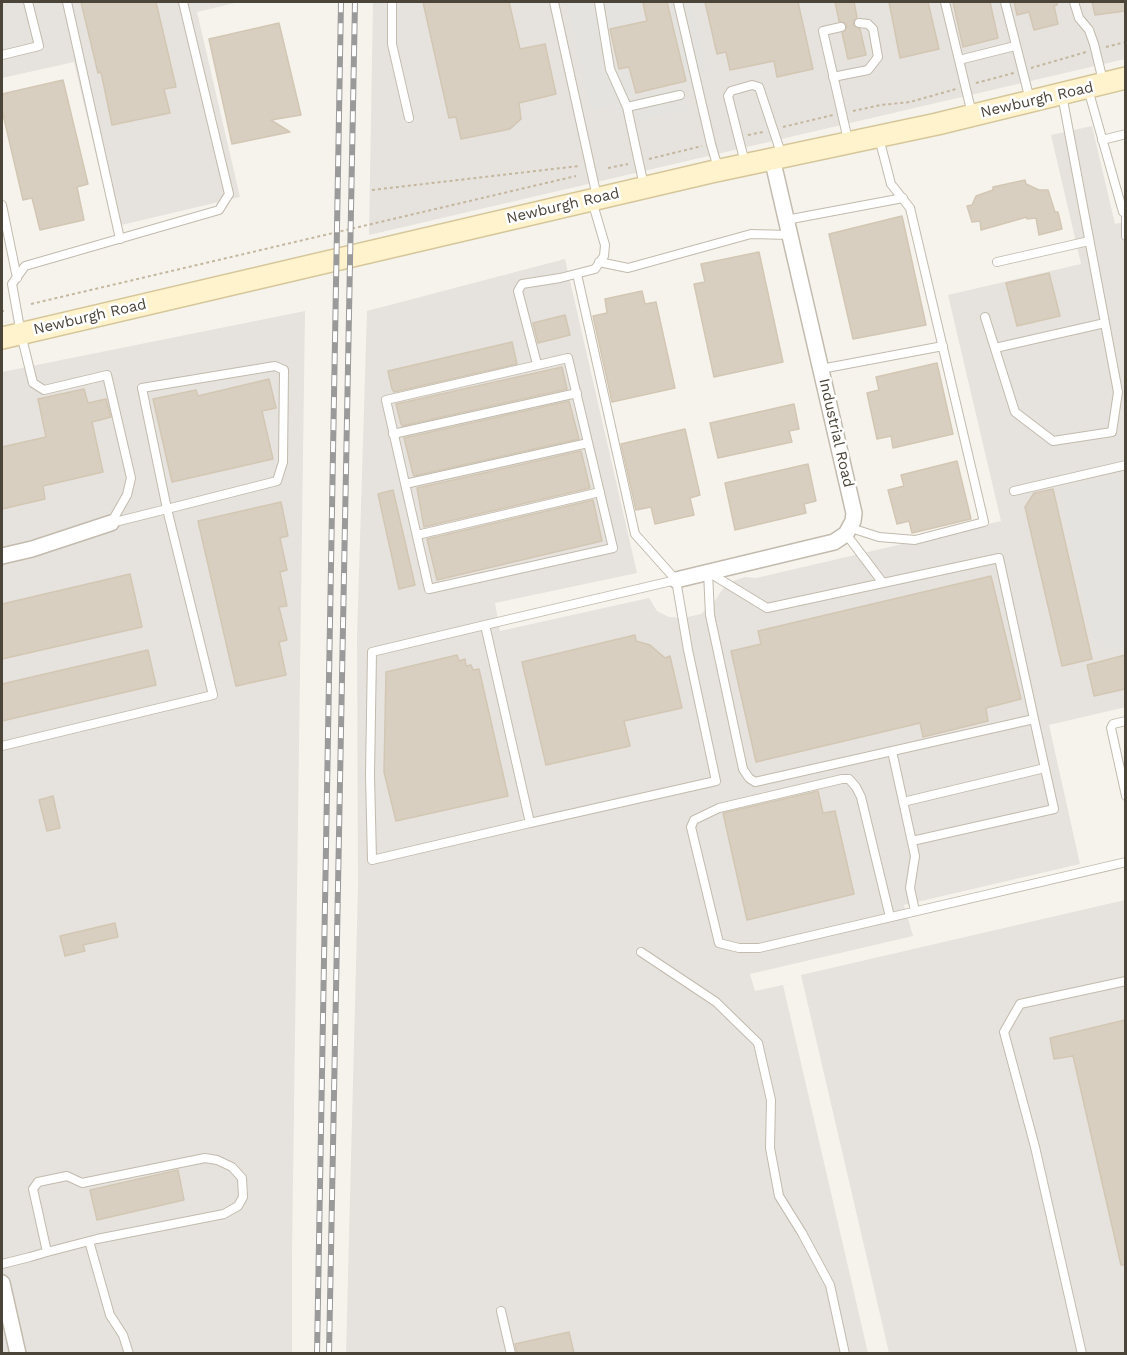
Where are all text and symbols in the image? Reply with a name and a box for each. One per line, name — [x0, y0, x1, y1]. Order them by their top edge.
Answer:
street label: Newburgh Road — [979, 78, 1095, 122]
street label: Newburgh Road — [505, 184, 621, 228]
street label: Newburgh Road — [32, 295, 148, 339]
street label: Industrial Road — [815, 377, 857, 489]

